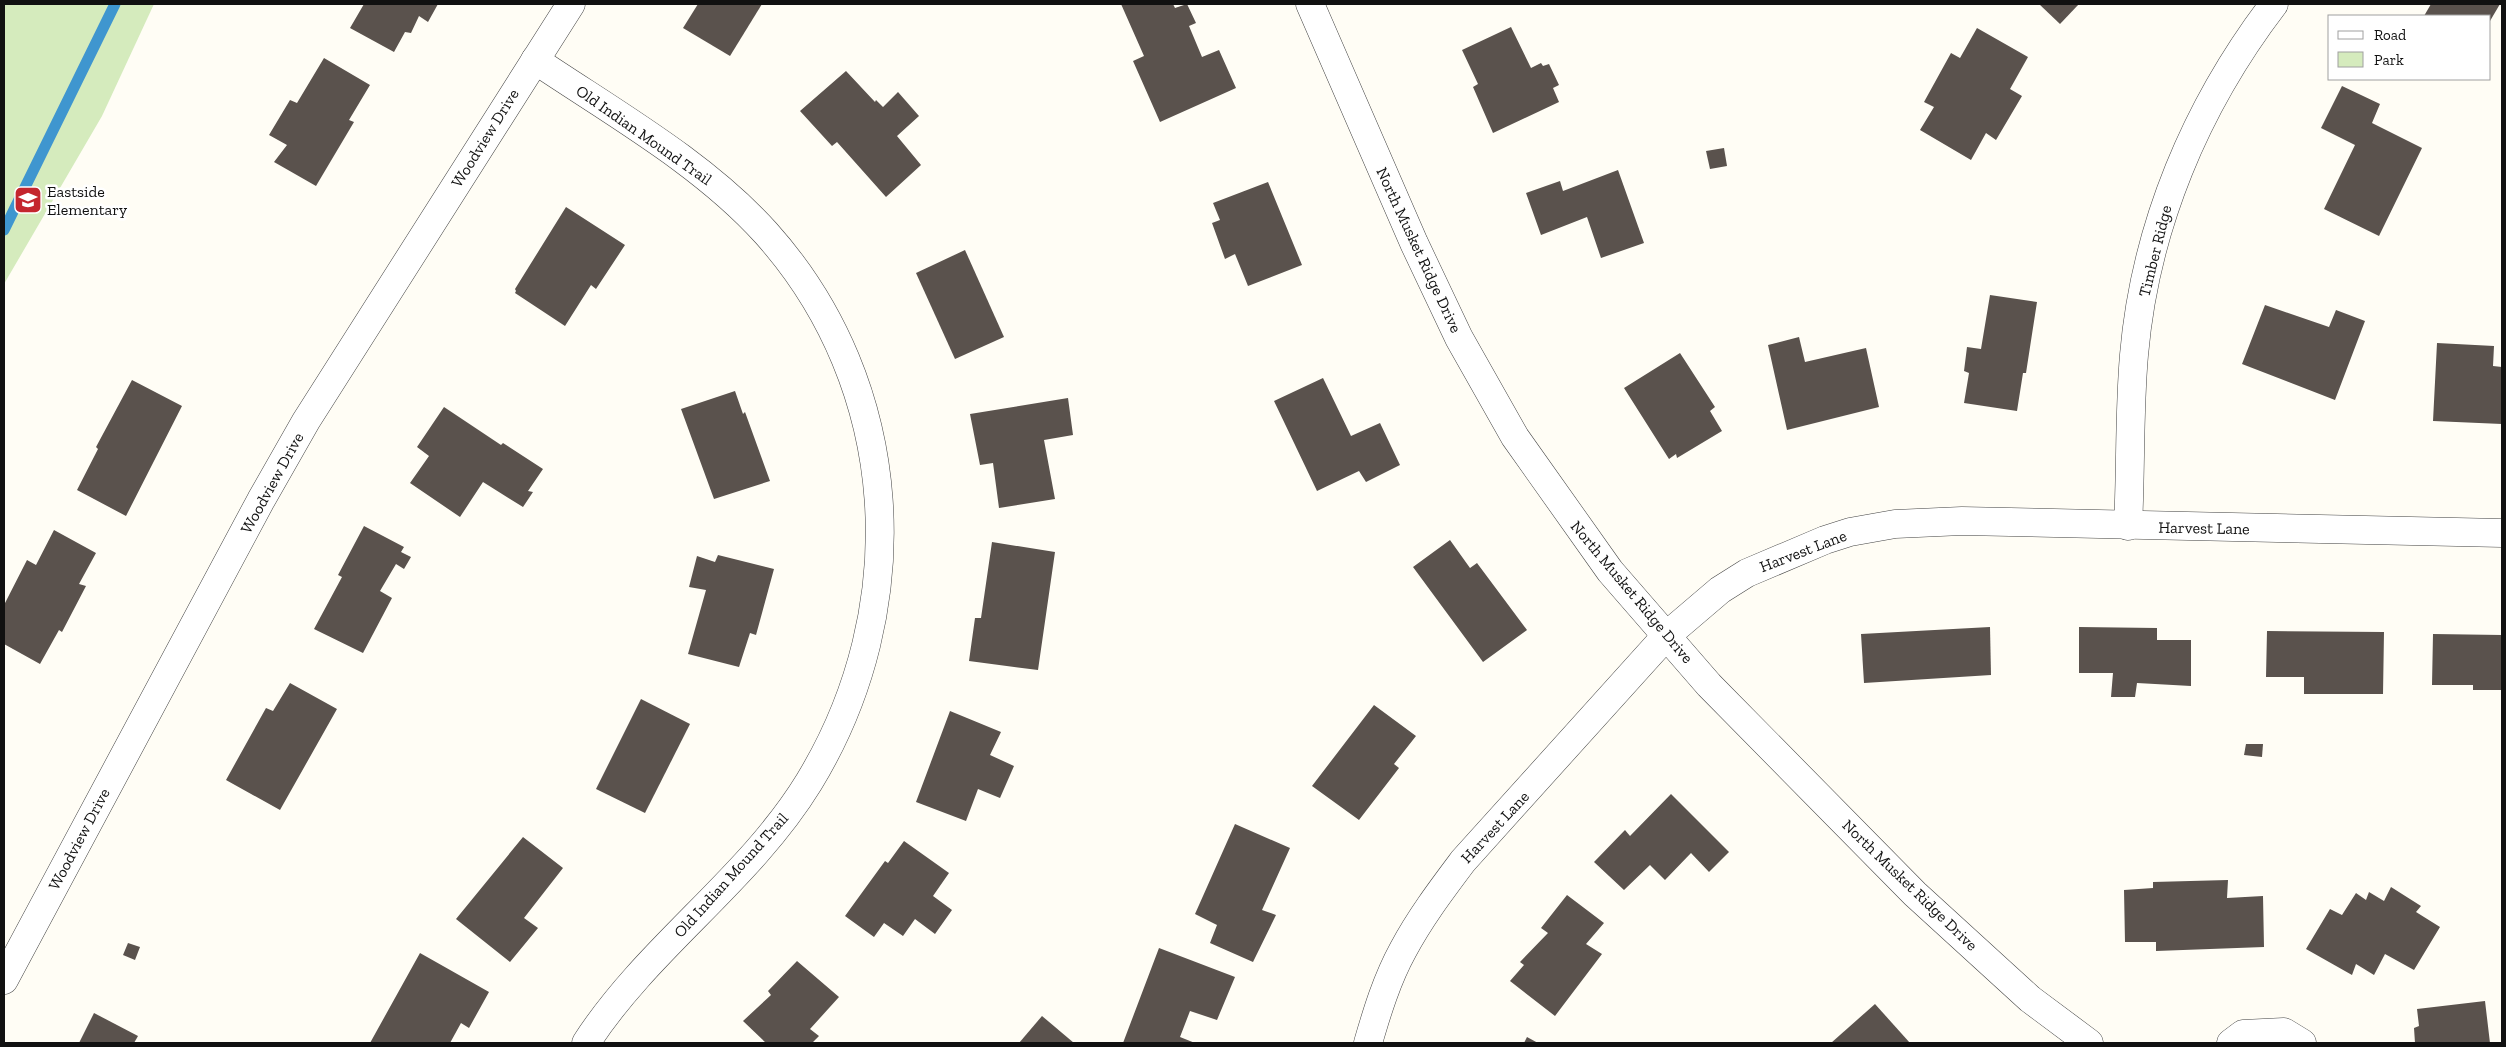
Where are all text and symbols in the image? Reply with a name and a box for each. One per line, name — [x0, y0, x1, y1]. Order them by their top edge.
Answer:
legend — [2328, 15, 2491, 80]
text: Road — [2374, 26, 2407, 44]
text: Park — [2374, 51, 2404, 69]
street label: Old Indian Mound Trail — [572, 81, 716, 189]
street label: Woodview Drive — [447, 85, 523, 191]
street label: North Musket Ridge Drive — [1372, 164, 1466, 336]
place label: Eastside Elementary — [47, 182, 128, 219]
school or university icon: Eastside Elementary — [13, 185, 43, 215]
street label: Timber Ridge — [2134, 203, 2176, 299]
street label: Woodview Drive — [236, 429, 308, 537]
street label: North Musket Ridge Drive — [1567, 517, 1697, 667]
street label: Harvest Lane — [2158, 518, 2250, 538]
street label: Harvest Lane — [1757, 526, 1849, 576]
street label: Woodview Drive — [44, 785, 114, 893]
street label: Harvest Lane — [1457, 787, 1533, 867]
street label: Old Indian Mound Trail — [670, 809, 792, 941]
street label: North Musket Ridge Drive — [1839, 816, 1981, 954]

